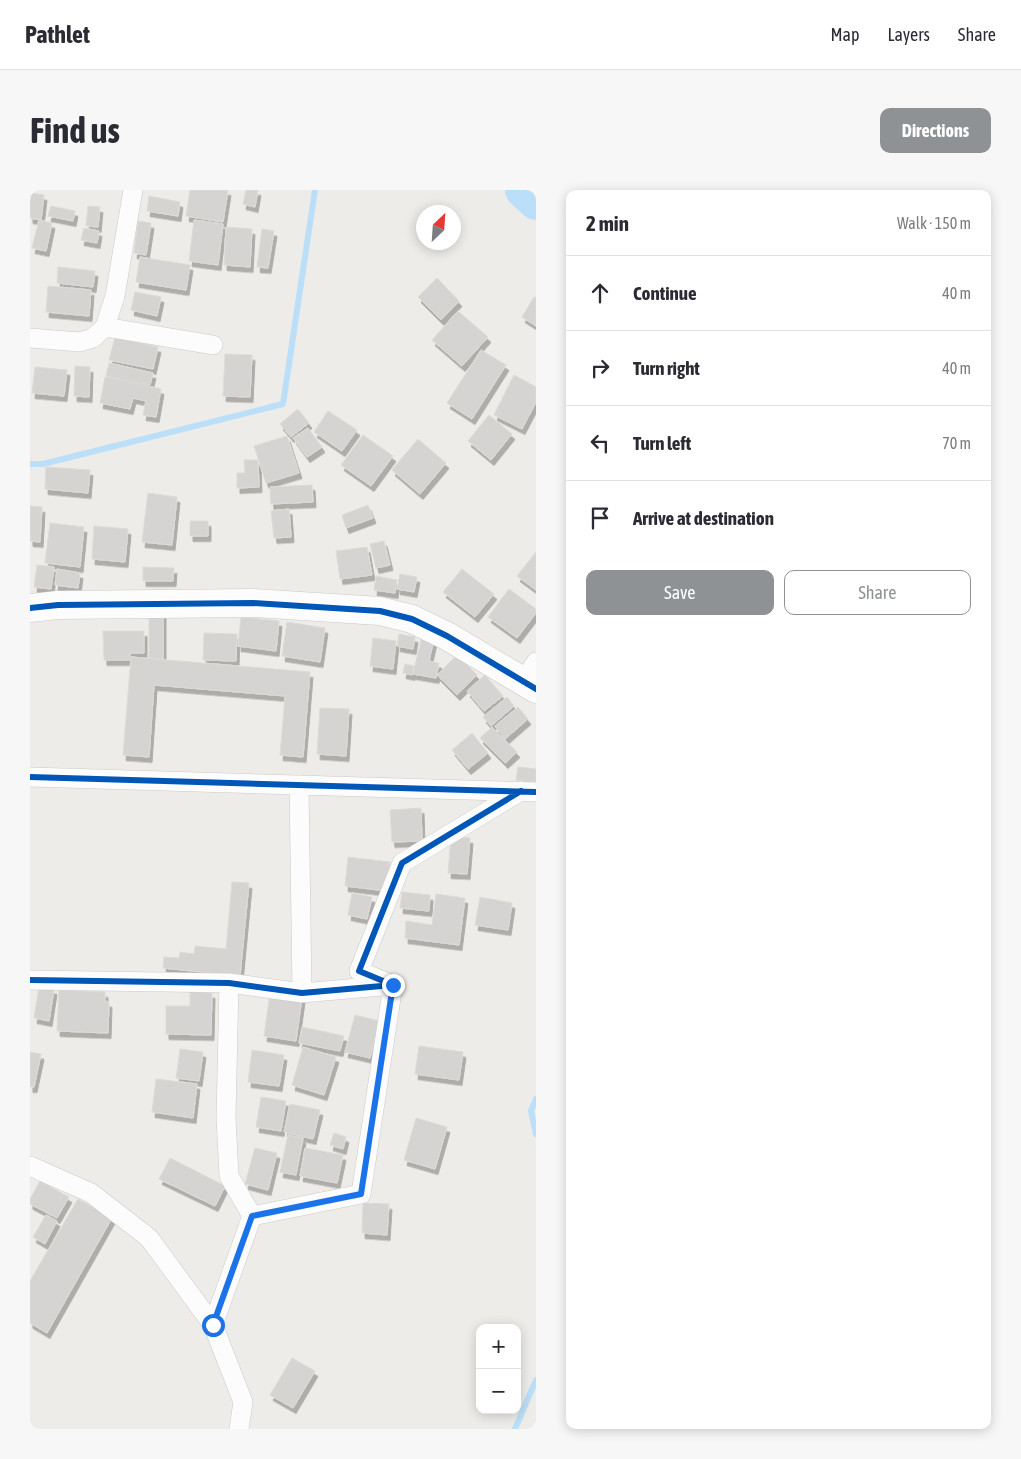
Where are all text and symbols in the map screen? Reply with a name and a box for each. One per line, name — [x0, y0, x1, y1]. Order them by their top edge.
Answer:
text: Pathlet — [25, 21, 90, 48]
text: Map — [830, 24, 859, 45]
text: Layers — [887, 24, 930, 45]
text: Share — [958, 24, 996, 45]
button: Directions — [880, 108, 991, 153]
text: Find us — [30, 110, 120, 150]
north arrow — [416, 205, 461, 250]
text: 2 min — [586, 211, 629, 235]
text: Walk · 150 m — [897, 214, 971, 232]
icon: ahead — [586, 279, 614, 307]
text: Continue — [633, 282, 697, 304]
text: 40 m — [942, 284, 971, 302]
icon: right — [586, 354, 614, 382]
text: Turn right — [633, 357, 700, 379]
text: 40 m — [942, 359, 971, 377]
icon: left — [586, 429, 614, 457]
text: Turn left — [633, 432, 691, 454]
text: 70 m — [942, 434, 971, 452]
icon: arrive — [586, 504, 614, 532]
text: Arrive at destination — [633, 507, 774, 529]
button: Save — [586, 570, 774, 615]
button: Share — [784, 570, 971, 615]
route end — [382, 974, 405, 997]
route start — [202, 1314, 225, 1337]
map controls — [476, 1324, 521, 1414]
button: + — [476, 1324, 521, 1369]
button: − — [476, 1369, 521, 1414]

